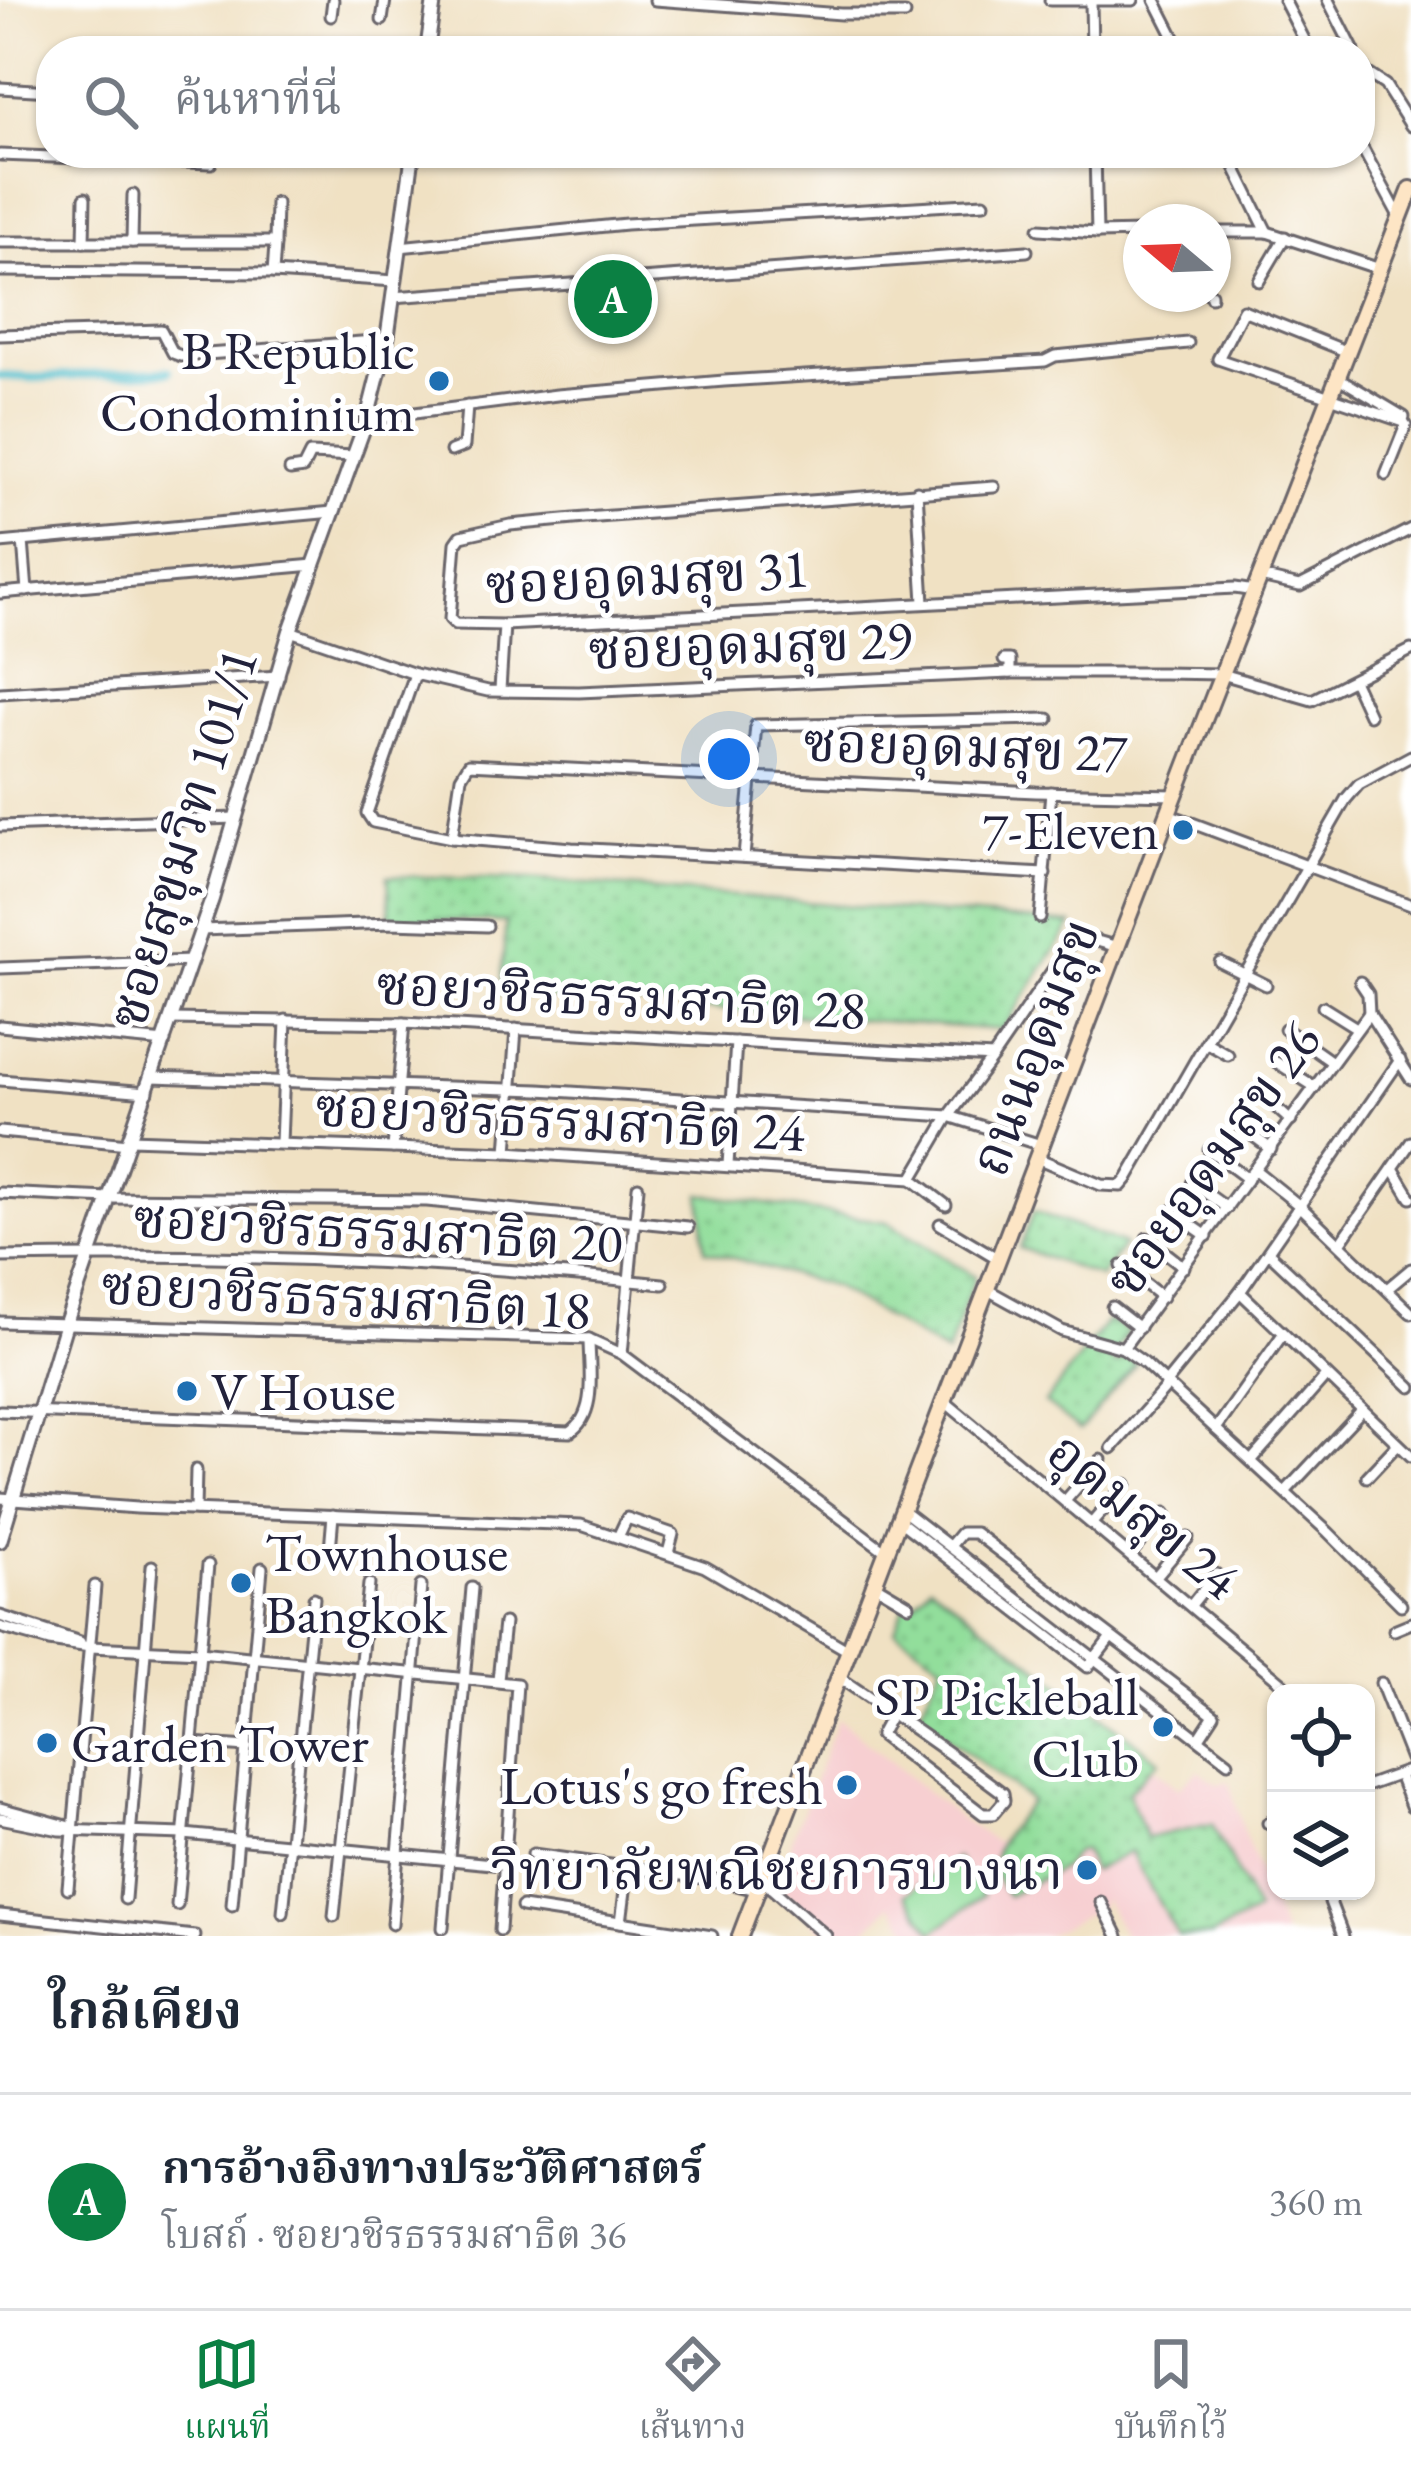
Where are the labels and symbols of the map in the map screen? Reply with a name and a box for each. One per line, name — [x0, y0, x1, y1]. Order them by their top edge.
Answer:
north arrow — [1123, 204, 1231, 312]
pin: A — [574, 254, 652, 344]
place label: B Republic Condominium — [100, 315, 415, 447]
marker: B Republic Condominium — [426, 368, 452, 394]
street label: ซอยอุดมสุข 31 — [483, 533, 811, 619]
street label: ซอยอุดมสุข 29 — [587, 603, 913, 685]
street label: ซอยสุขุมวิท 101/1 — [91, 639, 273, 1037]
street label: ซอยอุดมสุข 27 — [802, 706, 1129, 788]
your location — [699, 729, 759, 789]
place label: 7-Eleven — [982, 795, 1159, 865]
marker: 7-Eleven — [1170, 817, 1196, 843]
street label: ถนนอุดมสุข — [953, 909, 1115, 1185]
street label: ซอยวชิรธรรมสาธิต 28 — [374, 949, 868, 1045]
street label: ซอยอุดมสุข 26 — [1088, 1007, 1336, 1311]
street label: ซอยวชิรธรรมสาธิต 24 — [313, 1071, 808, 1167]
street label: ซอยวชิรธรรมสาธิต 20 — [131, 1182, 625, 1278]
street label: ซอยวชิรธรรมสาธิต 18 — [99, 1249, 593, 1345]
place label: V House — [211, 1356, 396, 1426]
marker: V House — [174, 1378, 200, 1404]
street label: อุดมสุข 24 — [1034, 1416, 1255, 1614]
place label: Townhouse Bangkok — [265, 1517, 508, 1649]
marker: Townhouse Bangkok — [228, 1570, 254, 1596]
place label: SP Pickleball Club — [875, 1661, 1139, 1793]
place label: Garden Tower — [71, 1708, 369, 1778]
marker: SP Pickleball Club — [1150, 1714, 1176, 1740]
marker: Garden Tower — [34, 1730, 60, 1756]
place label: Lotus's go fresh — [500, 1750, 823, 1820]
marker: Lotus's go fresh — [834, 1772, 860, 1798]
place label: วิทยาลัยพณิชยการบางนา — [491, 1835, 1063, 1905]
marker: วิทยาลัยพณิชยการบางนา — [1074, 1857, 1100, 1883]

